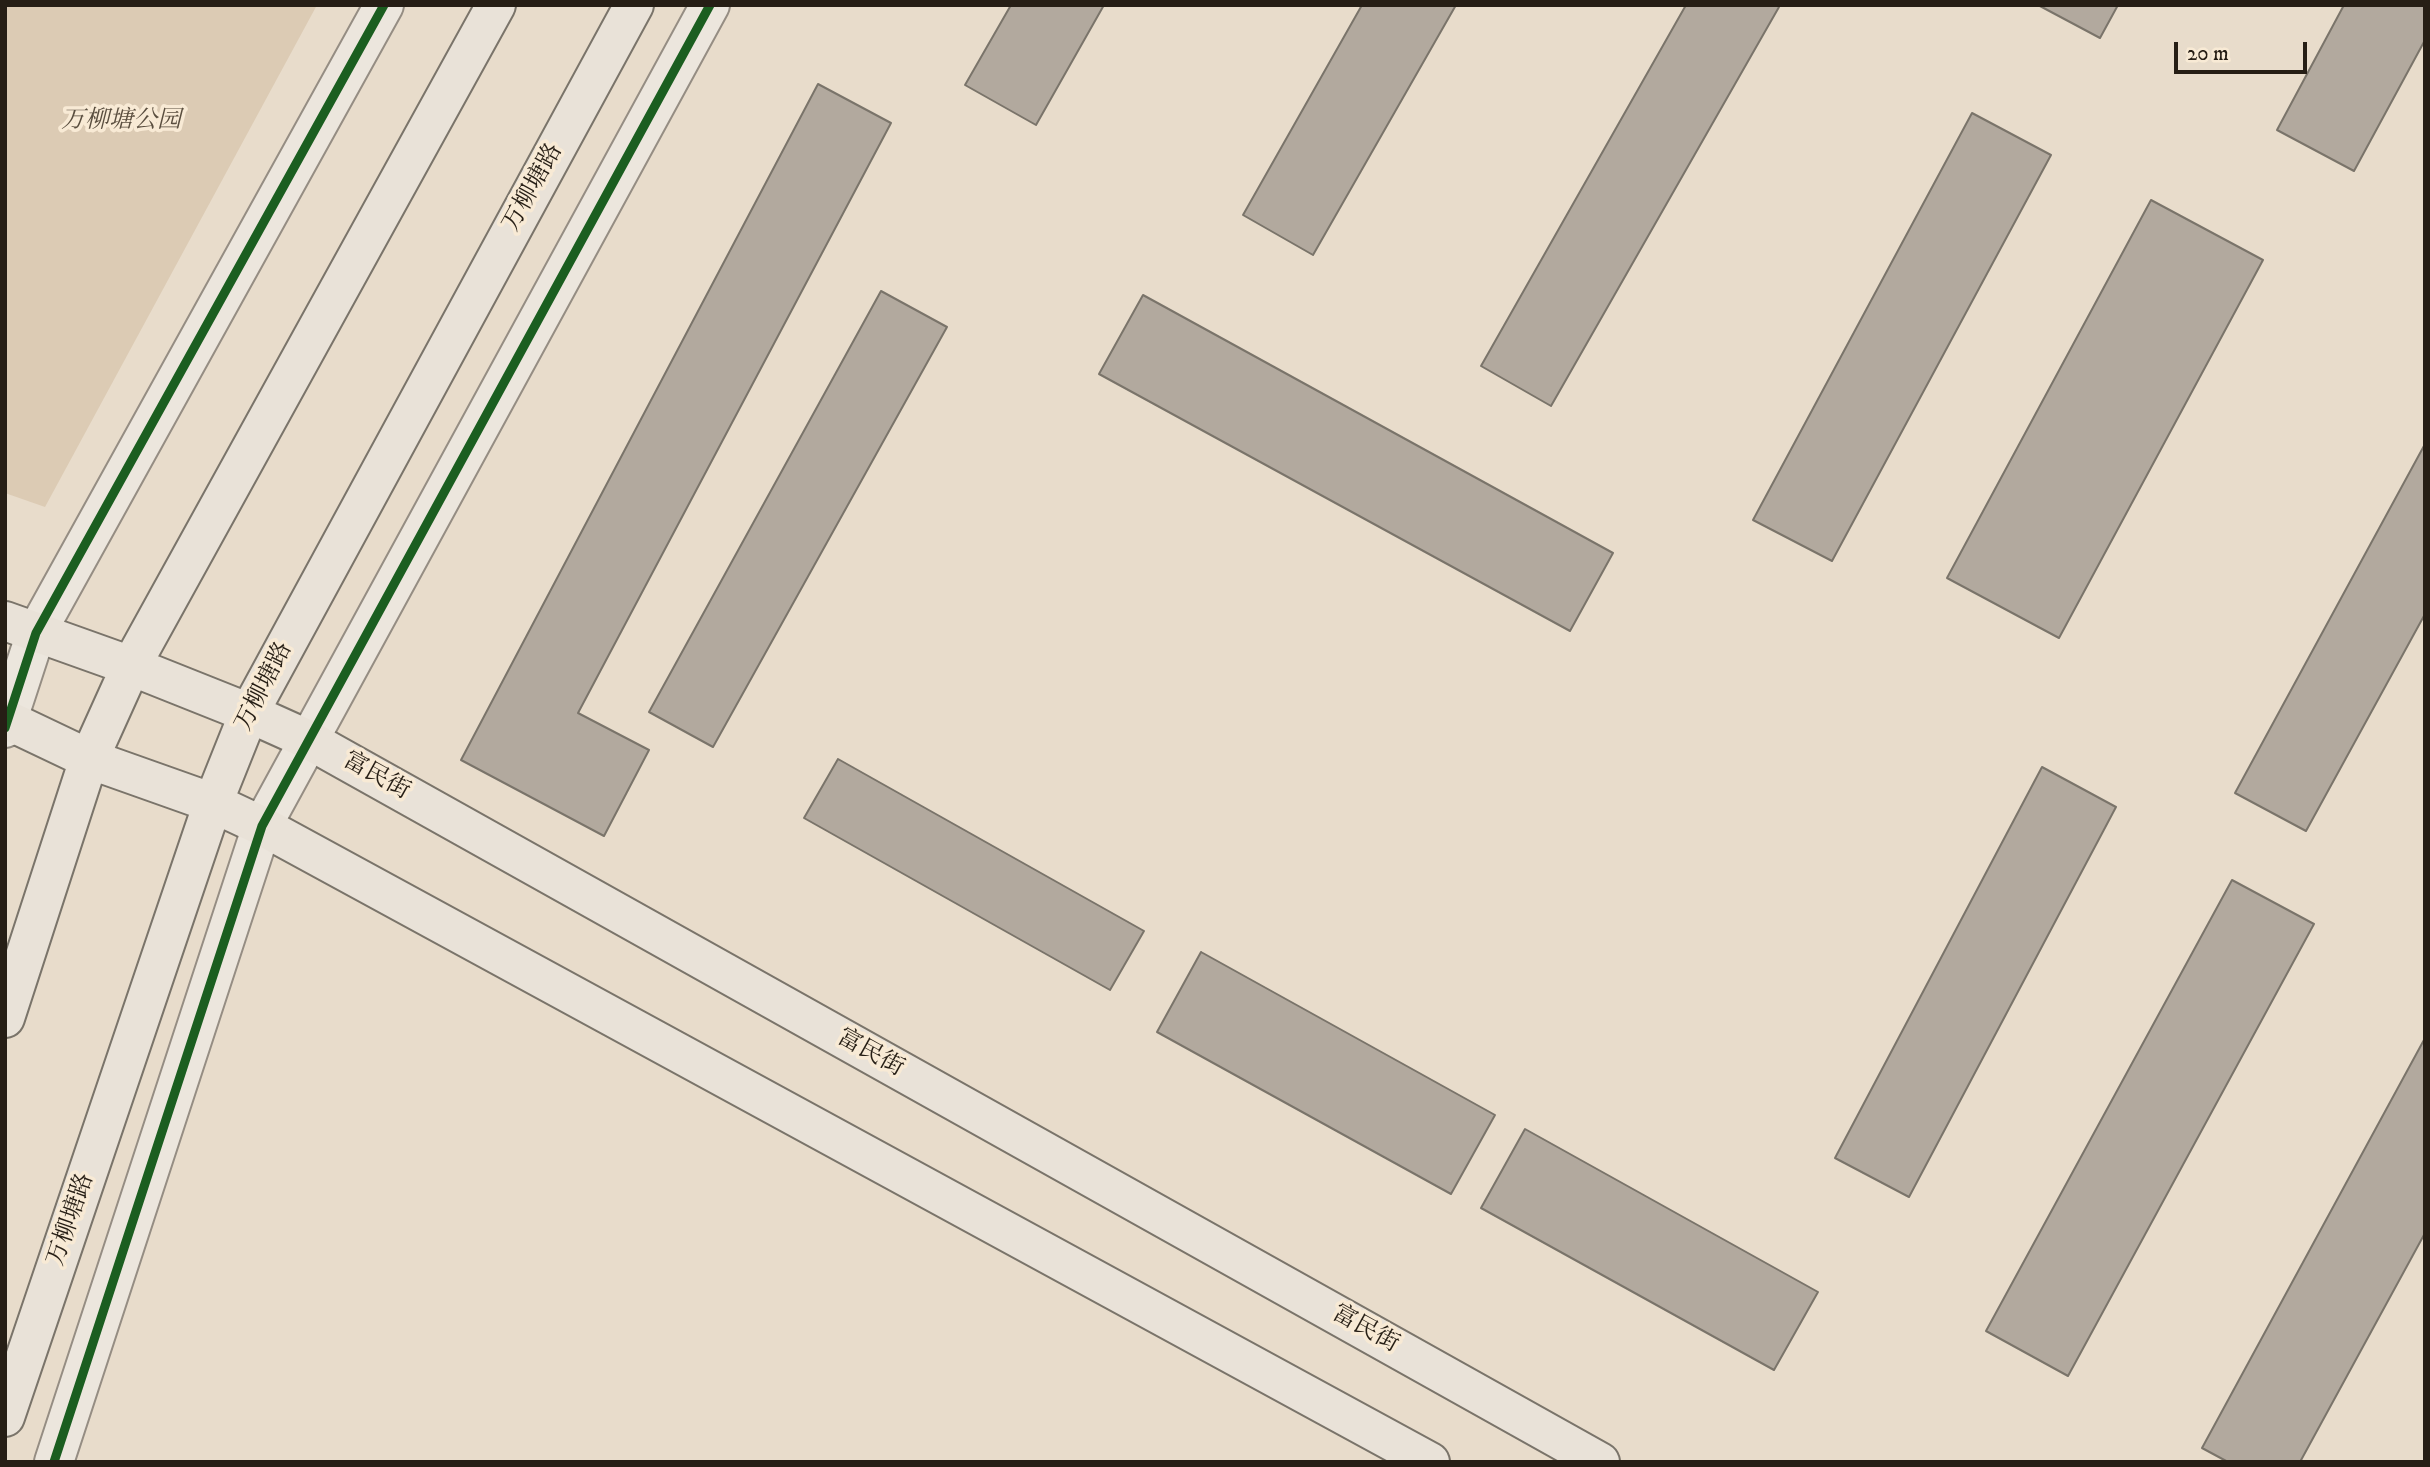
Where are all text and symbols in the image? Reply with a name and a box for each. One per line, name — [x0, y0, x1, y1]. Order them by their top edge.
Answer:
scale bar — [2178, 28, 2311, 72]
text: 20 m — [2187, 41, 2229, 67]
park label: 万柳塘公园 — [61, 108, 181, 136]
street label: 万柳塘路 — [498, 139, 570, 237]
street label: 万柳塘路 — [230, 638, 300, 736]
street label: 富民街 — [338, 747, 414, 807]
street label: 富民街 — [832, 1024, 908, 1084]
street label: 万柳塘路 — [43, 1170, 101, 1270]
street label: 富民街 — [1327, 1300, 1403, 1360]

